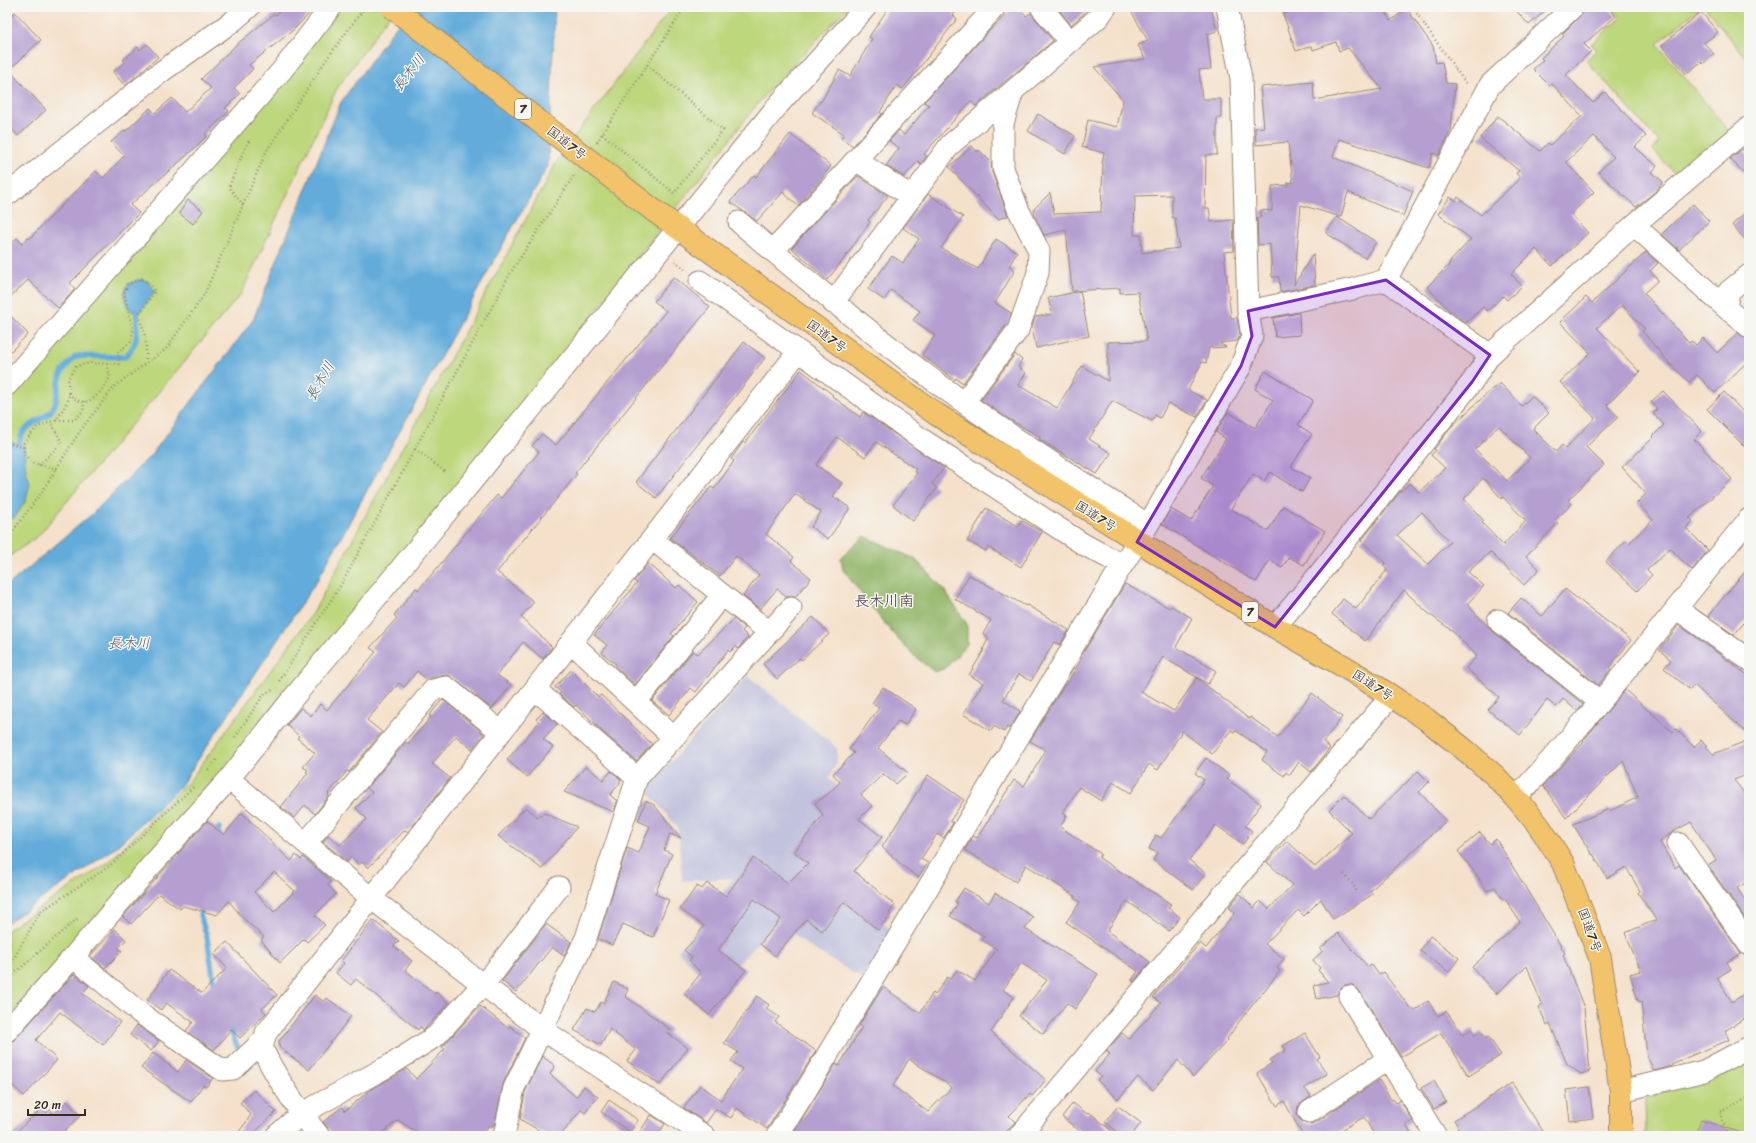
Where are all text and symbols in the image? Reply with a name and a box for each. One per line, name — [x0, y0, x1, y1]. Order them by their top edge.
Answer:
water label: 長木川 — [386, 49, 432, 97]
road number: 7 — [515, 99, 531, 119]
street label: 国道7号 — [542, 120, 592, 166]
street label: 国道7号 — [801, 313, 853, 359]
water label: 長木川 — [299, 357, 341, 405]
street label: 国道7号 — [1070, 494, 1122, 538]
district label: 長木川南 — [854, 588, 914, 614]
road number: 7 — [1242, 602, 1258, 622]
water label: 長木川 — [108, 631, 150, 656]
street label: 国道7号 — [1347, 663, 1399, 707]
street label: 国道7号 — [1571, 904, 1609, 956]
scale bar — [28, 1091, 85, 1117]
text: 20 m — [34, 1094, 61, 1116]

